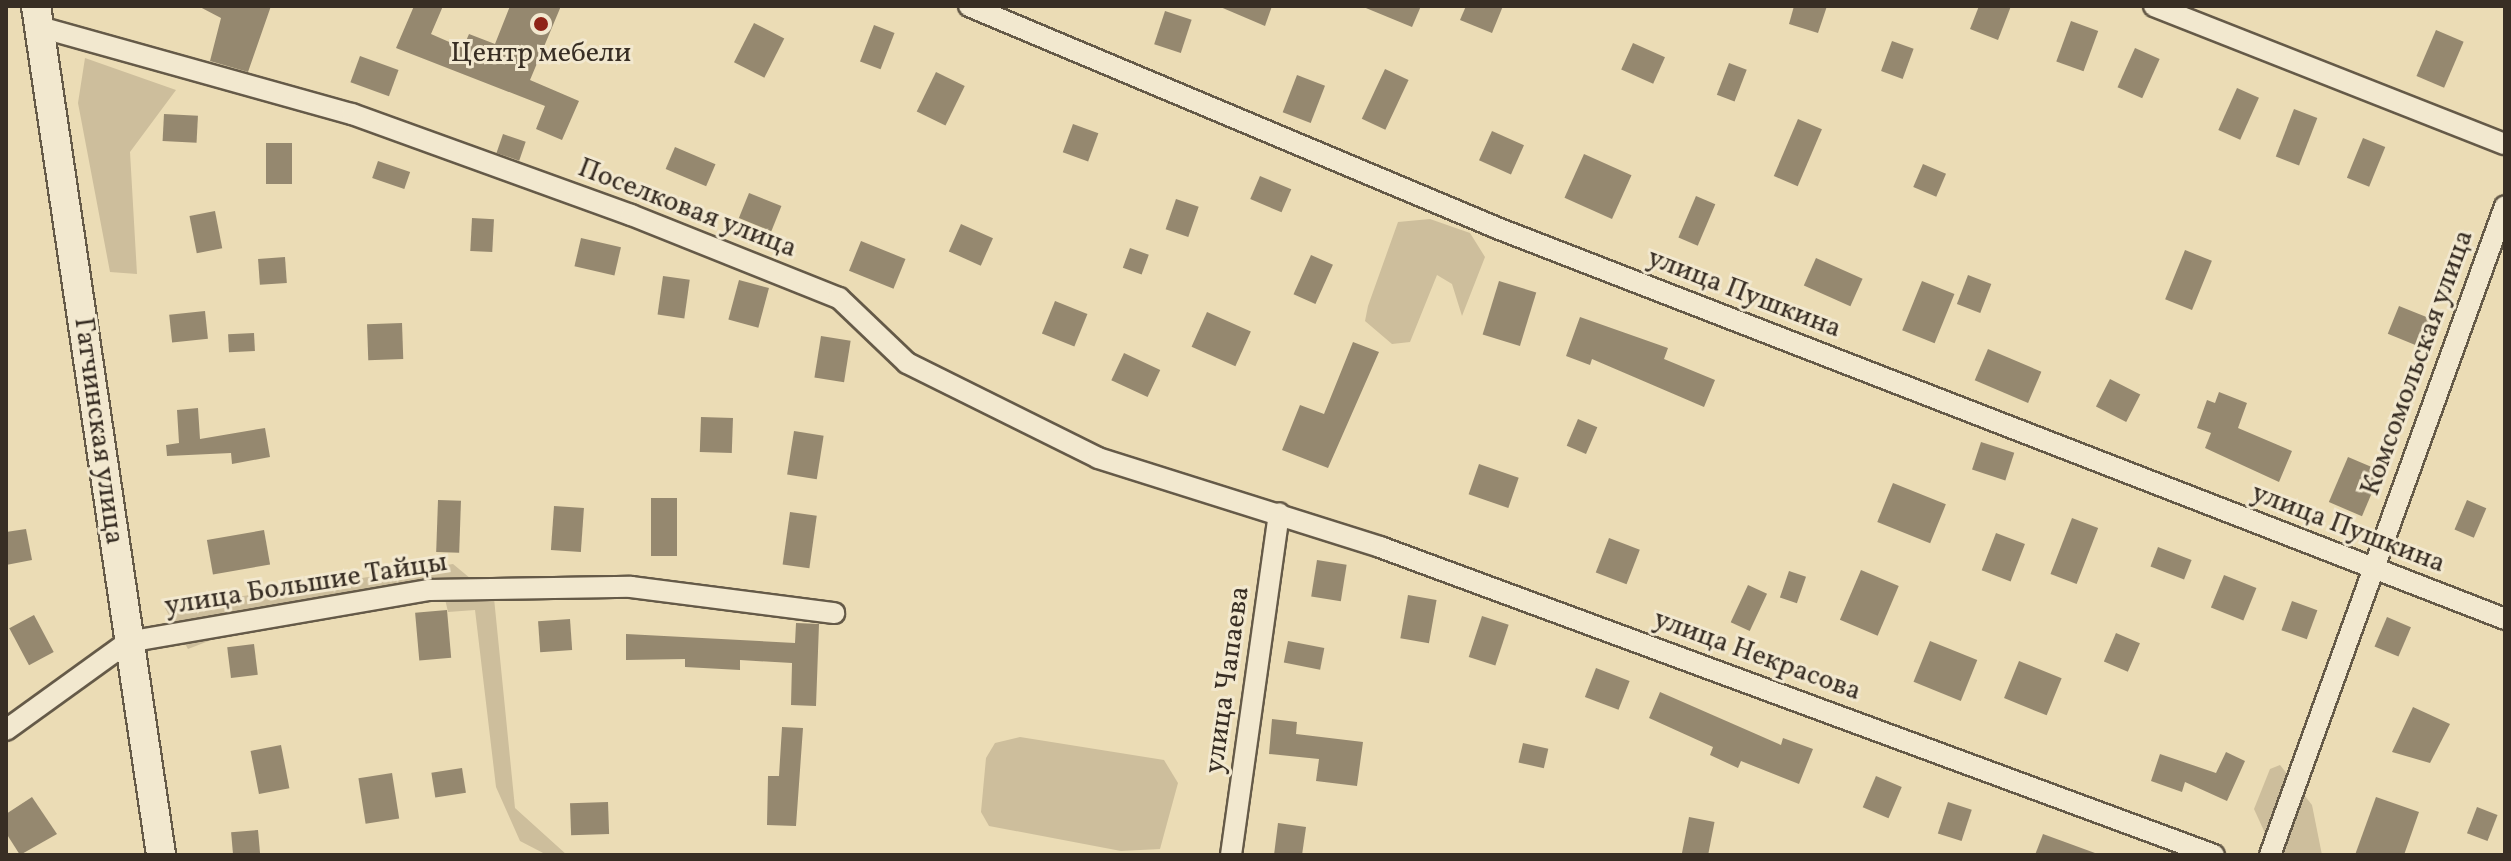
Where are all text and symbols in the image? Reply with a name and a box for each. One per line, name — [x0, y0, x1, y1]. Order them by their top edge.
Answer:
marker: Центр мебели — [532, 15, 550, 33]
place label: Центр мебели — [451, 37, 631, 71]
street label: Поселковая улица — [572, 152, 802, 266]
street label: Комсомольская улица — [2354, 225, 2482, 501]
street label: улица Пушкина — [1642, 242, 1846, 346]
street label: Гатчинская улица — [65, 315, 131, 547]
street label: улица Пушкина — [2246, 477, 2450, 581]
street label: улица Большие Тайцы — [162, 546, 450, 624]
street label: улица Чапаева — [1198, 584, 1258, 776]
street label: улица Некрасова — [1649, 603, 1865, 709]

